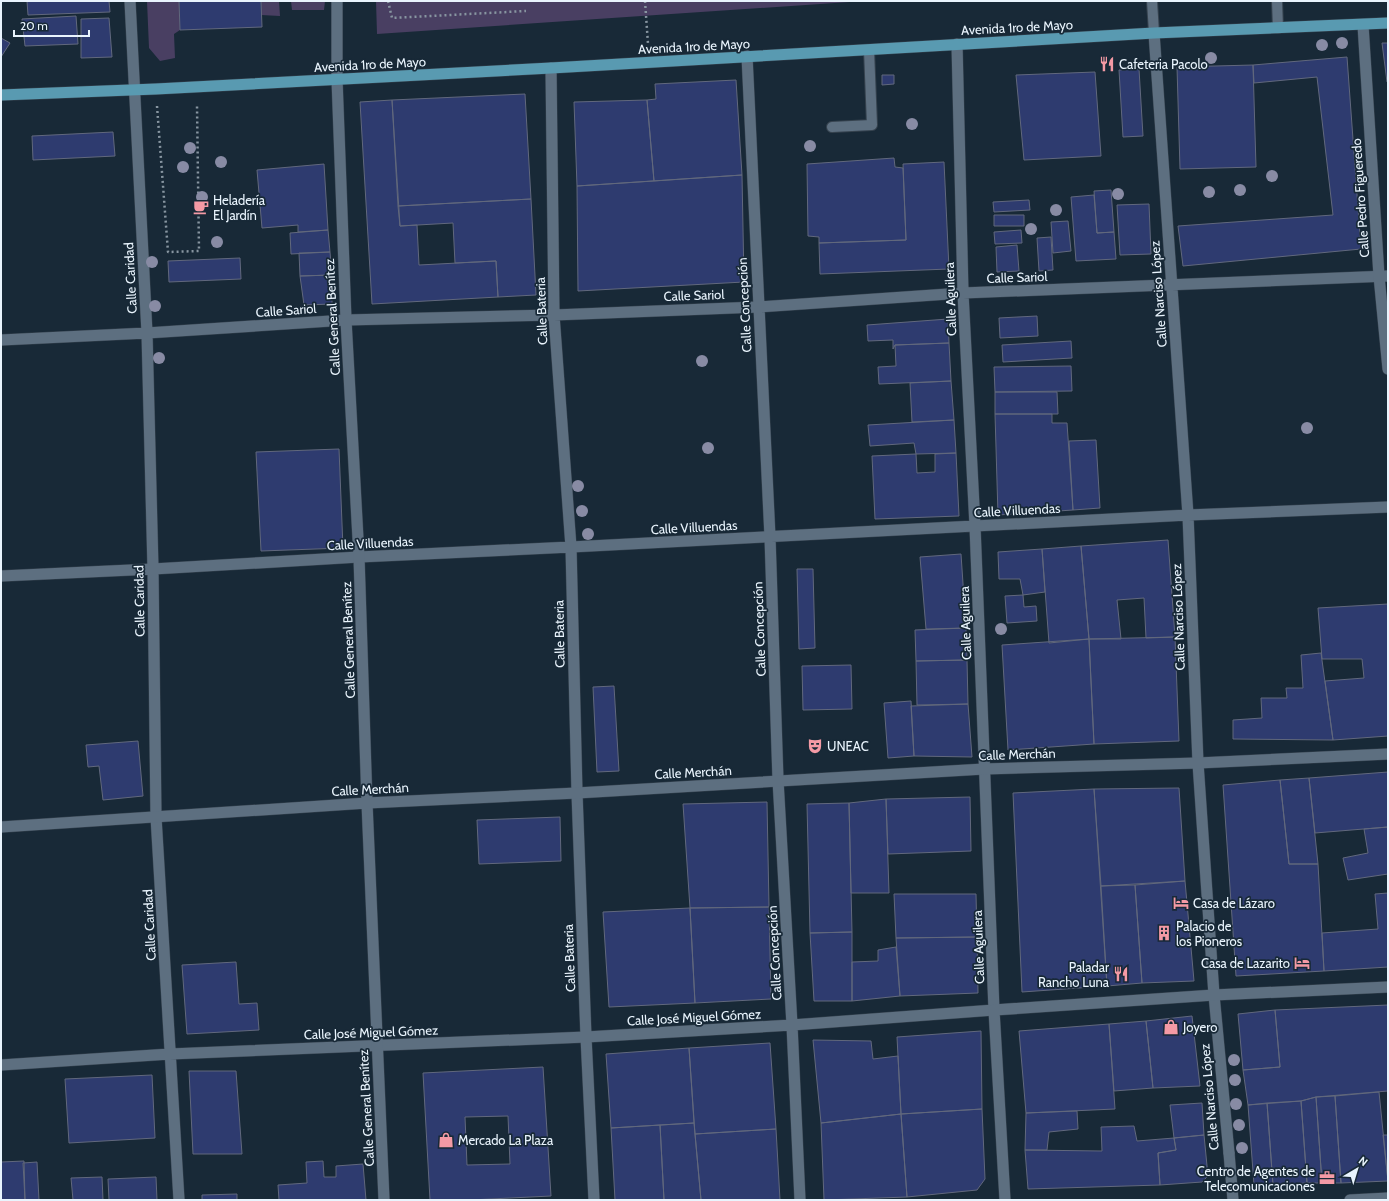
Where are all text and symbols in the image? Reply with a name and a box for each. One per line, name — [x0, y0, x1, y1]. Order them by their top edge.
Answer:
scale bar — [14, 12, 89, 38]
street label: Avenida 1ro de Mayo — [961, 16, 1073, 38]
text: 20 m — [20, 18, 48, 33]
street label: Avenida 1ro de Mayo — [638, 35, 750, 57]
street label: Avenida 1ro de Mayo — [314, 53, 426, 75]
restaurant icon: Cafeteria Pacolo — [1098, 55, 1116, 73]
place label: Cafeteria Pacolo — [1119, 56, 1208, 72]
street label: Calle Pedro Figueredo — [1348, 138, 1372, 258]
place label: Heladería El Jardín — [213, 192, 266, 223]
cafe icon: Heladería El Jardín — [192, 198, 210, 216]
street label: Calle Narciso López — [1146, 240, 1170, 348]
street label: Calle Caridad — [120, 242, 140, 314]
street label: Calle Concepción — [734, 257, 754, 353]
street label: Calle General Benítez — [321, 258, 343, 376]
street label: Calle Aguilera — [941, 261, 959, 336]
street label: Calle Sariol — [986, 268, 1048, 286]
street label: Calle Bateria — [532, 276, 550, 345]
street label: Calle Sariol — [663, 286, 725, 304]
street label: Calle Sariol — [255, 300, 317, 320]
street label: Calle Villuendas — [973, 500, 1061, 520]
street label: Calle Villuendas — [650, 517, 738, 537]
street label: Calle Villuendas — [326, 533, 414, 553]
street label: Calle Narciso López — [1168, 563, 1188, 671]
street label: Calle Caridad — [130, 565, 148, 637]
street label: Calle General Benítez — [338, 581, 358, 699]
street label: Calle Concepción — [749, 581, 769, 677]
street label: Calle Aguilera — [956, 585, 974, 660]
street label: Calle Bateria — [550, 599, 568, 668]
theatre icon: UNEAC — [806, 737, 824, 755]
place label: UNEAC — [827, 738, 869, 754]
street label: Calle Merchán — [978, 745, 1056, 763]
street label: Calle Merchán — [654, 762, 732, 782]
street label: Calle Merchán — [331, 779, 409, 799]
street label: Calle Caridad — [139, 889, 159, 961]
hotel icon: Casa de Lázaro — [1172, 894, 1190, 912]
place label: Casa de Lázaro — [1193, 895, 1275, 911]
street label: Calle Concepción — [764, 905, 784, 1001]
street label: Calle Aguilera — [969, 909, 987, 984]
place label: Palacio de los Pioneros — [1176, 918, 1243, 949]
street label: Calle Bateria — [560, 923, 578, 992]
building icon: Palacio de los Pioneros — [1155, 924, 1173, 942]
hotel icon: Casa de Lazarito — [1293, 954, 1311, 972]
place label: Casa de Lazarito — [1201, 955, 1290, 971]
place label: Paladar Rancho Luna — [1038, 959, 1110, 990]
restaurant icon: Paladar Rancho Luna — [1112, 965, 1130, 983]
street label: Calle José Miguel Gómez — [627, 1005, 761, 1029]
shop icon: Joyero — [1162, 1018, 1180, 1036]
place label: Joyero — [1182, 1019, 1217, 1035]
street label: Calle José Miguel Gómez — [304, 1022, 438, 1042]
street label: Calle Narciso López — [1196, 1043, 1222, 1151]
street label: Calle General Benítez — [355, 1049, 377, 1167]
shop icon: Mercado La Plaza — [437, 1131, 455, 1149]
place label: Mercado La Plaza — [458, 1132, 554, 1148]
north arrow — [1337, 1149, 1377, 1189]
text: N — [1356, 1153, 1371, 1169]
place label: Centro de Agentes de Telecomunicaciones — [1197, 1163, 1316, 1194]
office icon: Centro de Agentes de Telecomunicaciones — [1318, 1169, 1336, 1187]

